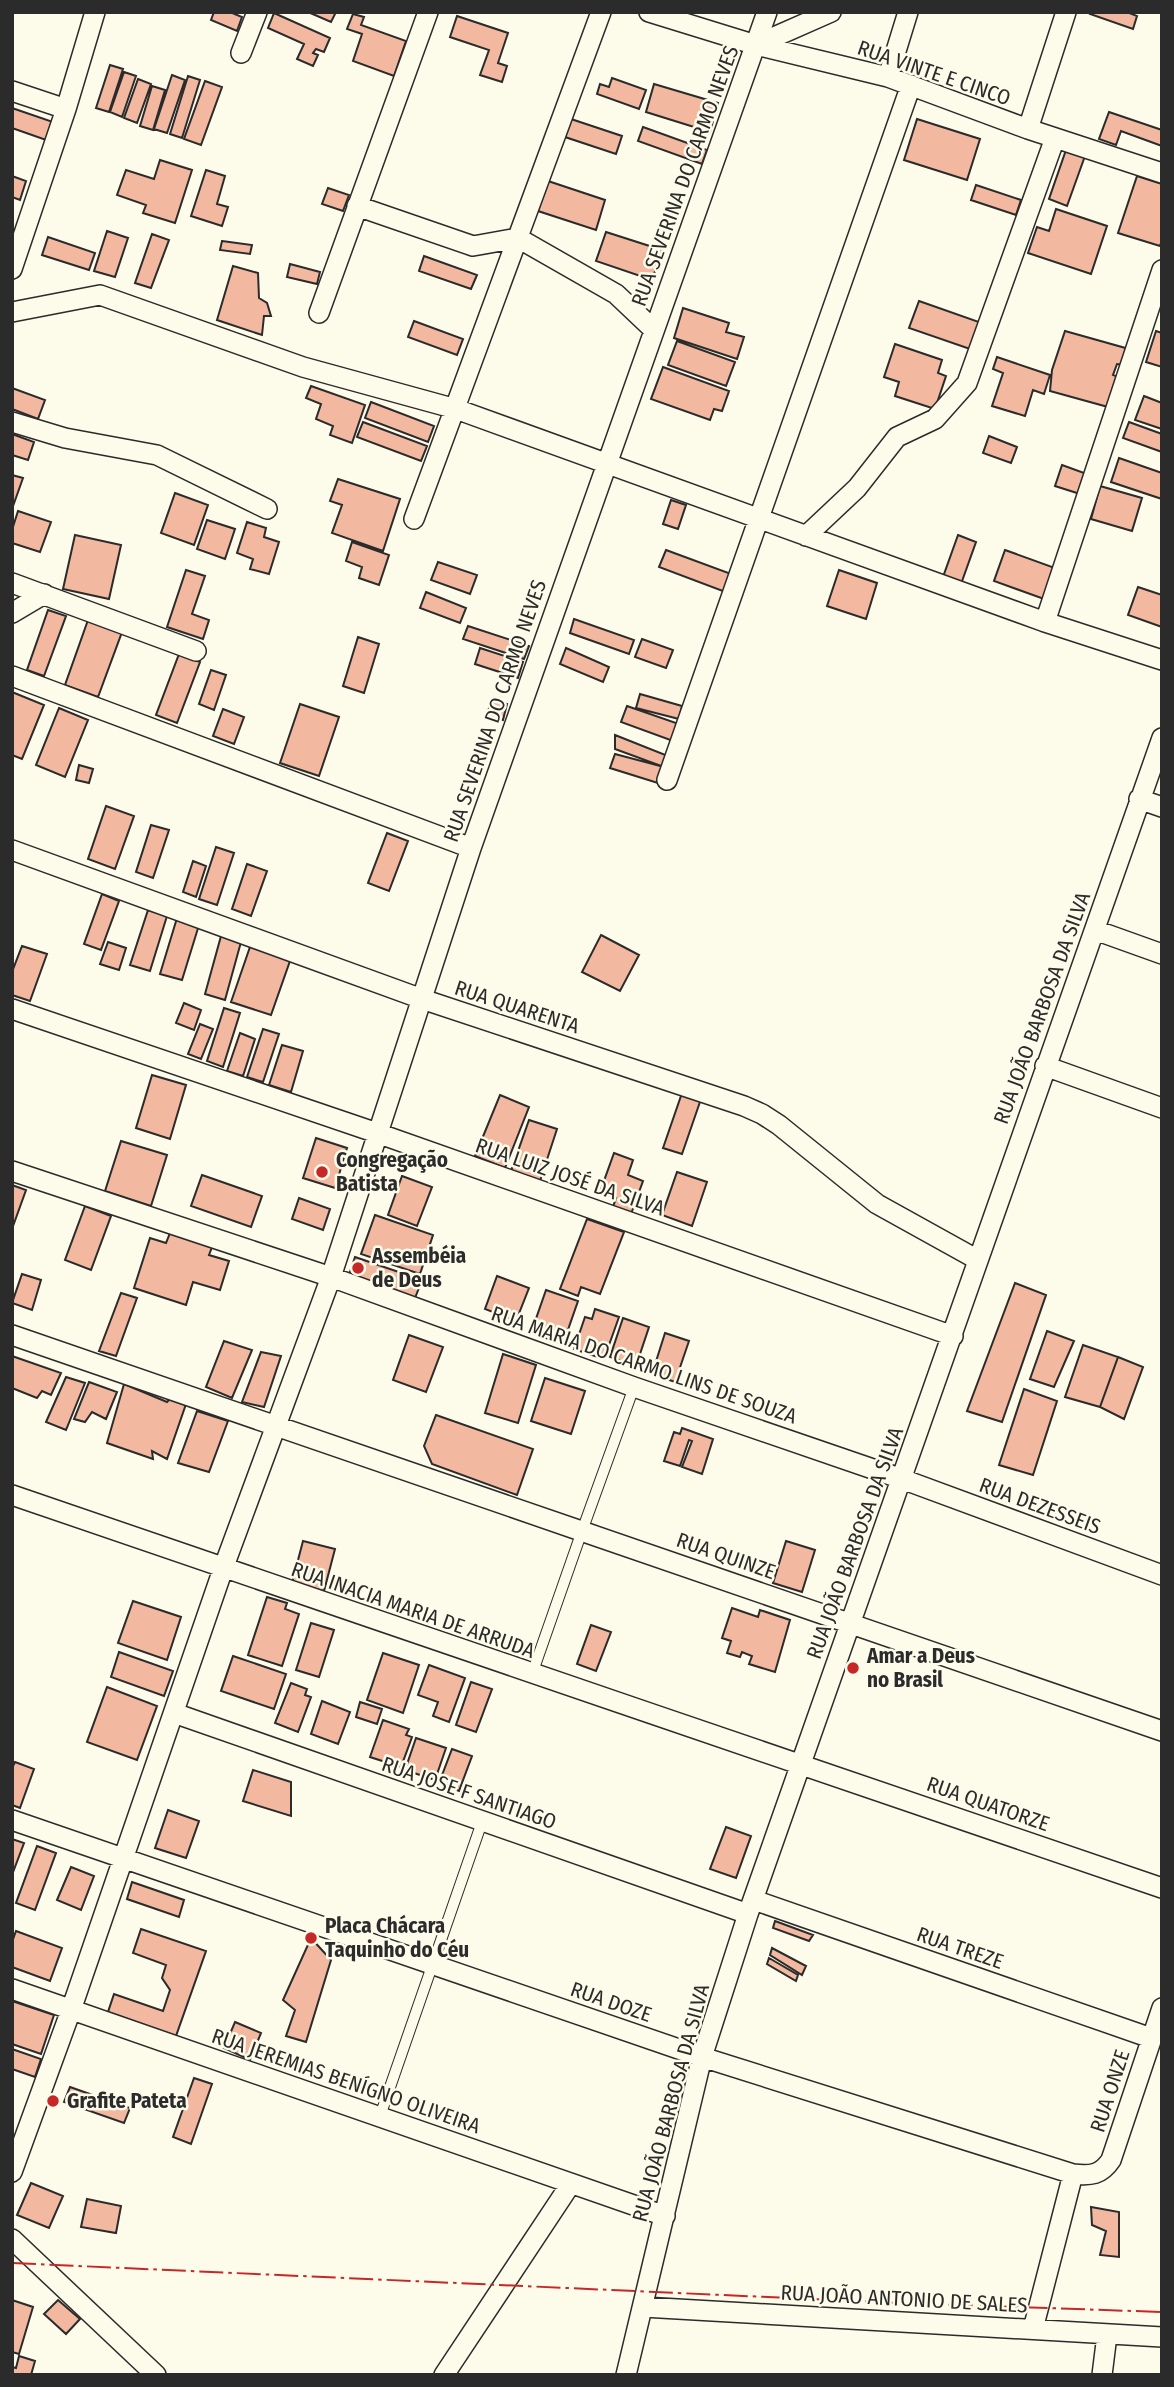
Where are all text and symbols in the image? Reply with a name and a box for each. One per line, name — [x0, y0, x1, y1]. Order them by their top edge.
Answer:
street label: RUA VINTE E CINCO — [854, 35, 1014, 111]
street label: RUA SEVERINA DO CARMO NEVES — [626, 42, 744, 310]
street label: RUA SEVERINA DO CARMO NEVES — [438, 576, 552, 846]
street label: RUA JOÃO BARBOSA DA SILVA — [988, 888, 1096, 1128]
street label: RUA QUARENTA — [451, 975, 583, 1039]
street label: RUA LUIZ JOSÉ DA SILVA — [472, 1132, 668, 1222]
place label: Congregação Batista — [336, 1147, 448, 1197]
marker: Congregação Batista — [314, 1164, 330, 1180]
place label: Assembéia de Deus — [371, 1243, 466, 1293]
marker: Assembéia de Deus — [350, 1260, 366, 1276]
street label: RUA MARIA DO CARMO LINS DE SOUZA — [488, 1300, 800, 1430]
street label: RUA JOÃO BARBOSA DA SILVA — [801, 1423, 909, 1663]
street label: RUA DEZESSEIS — [976, 1472, 1104, 1540]
street label: RUA QUINZE — [673, 1527, 779, 1585]
street label: RUA INACIA MARIA DE ARRUDA — [288, 1556, 538, 1664]
place label: Amar a Deus no Brasil — [866, 1643, 975, 1693]
marker: Amar a Deus no Brasil — [845, 1660, 861, 1676]
street label: RUA JOSE F SANTIAGO — [378, 1751, 560, 1835]
street label: RUA QUATORZE — [923, 1771, 1053, 1837]
place label: Placa Chácara Taquinho do Céu — [325, 1913, 469, 1963]
street label: RUA TREZE — [913, 1921, 1007, 1975]
marker: Placa Chácara Taquinho do Céu — [303, 1930, 319, 1946]
street label: RUA DOZE — [567, 1976, 655, 2028]
street label: RUA JOÃO BARBOSA DA SILVA — [627, 1981, 715, 2225]
street label: RUA JEREMIAS BENÍGNO OLIVEIRA — [208, 2023, 484, 2139]
street label: RUA ONZE — [1084, 2046, 1136, 2135]
place label: Grafite Pateta — [67, 2088, 187, 2114]
marker: Grafite Pateta — [45, 2093, 61, 2109]
street label: RUA JOÃO ANTONIO DE SALES — [780, 2280, 1028, 2318]

